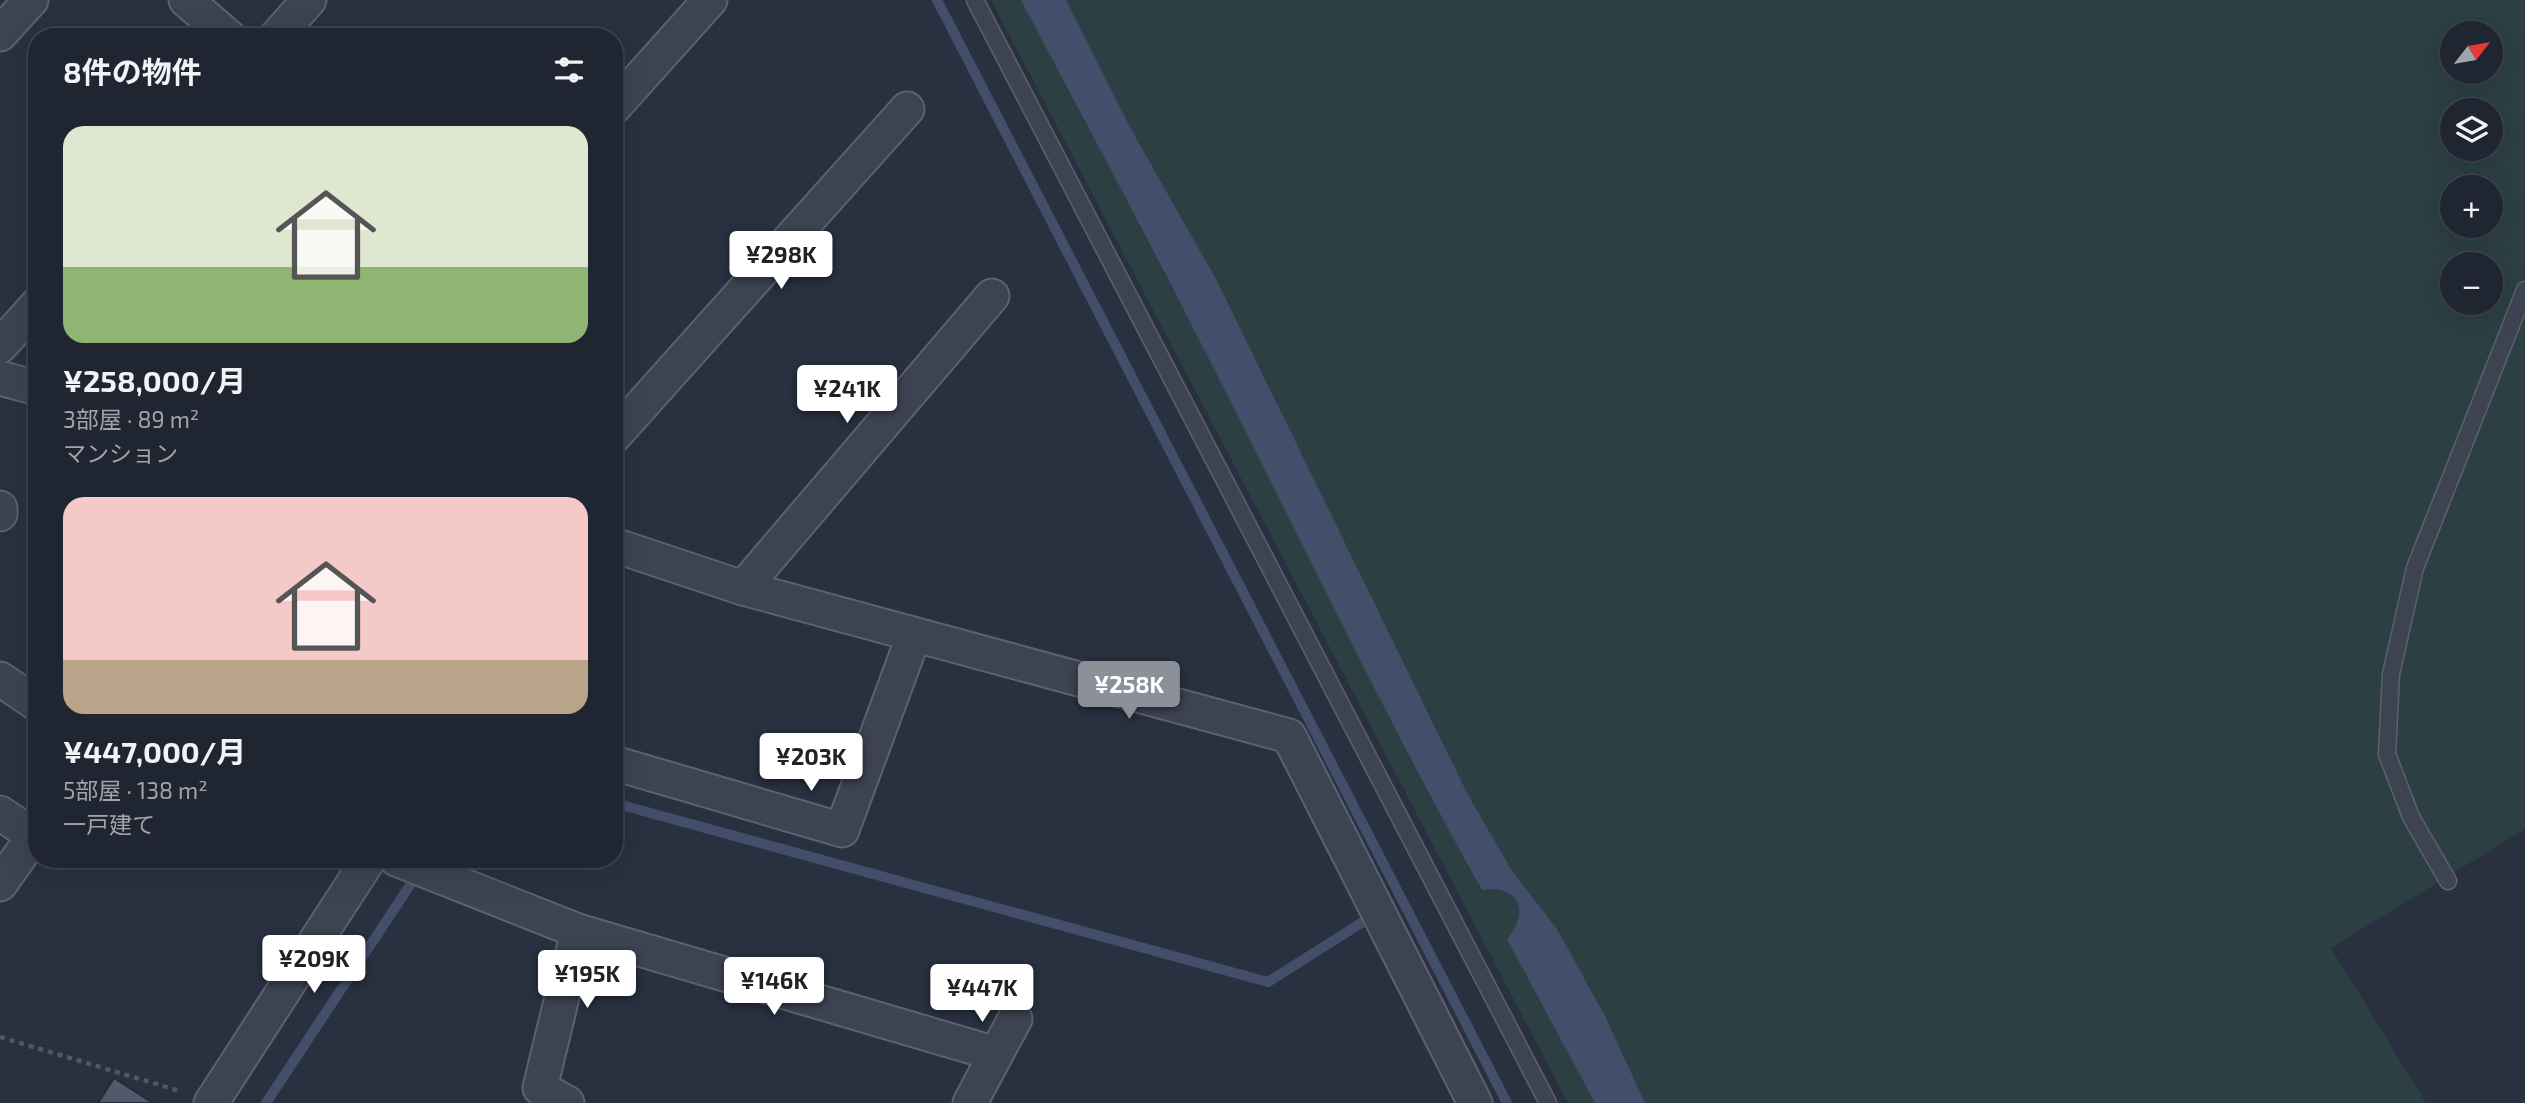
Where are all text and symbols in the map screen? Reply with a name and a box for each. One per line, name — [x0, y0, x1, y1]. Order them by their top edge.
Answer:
north arrow — [2440, 21, 2502, 84]
map controls — [2440, 21, 2503, 315]
icon: filters — [550, 51, 588, 89]
text: 8件の物件 — [63, 53, 202, 89]
button: layers — [2440, 98, 2503, 161]
icon: home — [263, 172, 389, 298]
button: + — [2440, 175, 2503, 238]
pin: ¥298K — [732, 232, 830, 291]
text: ¥298K — [745, 240, 817, 268]
button: − — [2440, 252, 2503, 315]
text: ¥258,000/月 — [63, 362, 246, 398]
pin: ¥241K — [798, 366, 896, 425]
text: ¥241K — [813, 374, 881, 402]
text: 3部屋 · 89 m² — [63, 405, 199, 433]
text: マンション — [63, 439, 178, 467]
icon: home — [263, 543, 389, 669]
pin: ¥258K — [1080, 662, 1178, 721]
text: ¥258K — [1094, 670, 1164, 698]
text: ¥447,000/月 — [63, 733, 246, 769]
pin: ¥203K — [762, 734, 860, 793]
text: ¥203K — [776, 742, 846, 770]
text: 5部屋 · 138 m² — [63, 776, 208, 804]
text: 一戸建て — [63, 810, 155, 838]
pin: ¥209K — [265, 936, 363, 995]
text: ¥209K — [278, 944, 350, 972]
pin: ¥195K — [538, 950, 636, 1010]
pin: ¥146K — [725, 958, 823, 1017]
text: ¥195K — [554, 959, 620, 987]
pin: ¥447K — [933, 964, 1031, 1024]
text: ¥146K — [740, 966, 808, 994]
text: ¥447K — [946, 973, 1018, 1001]

